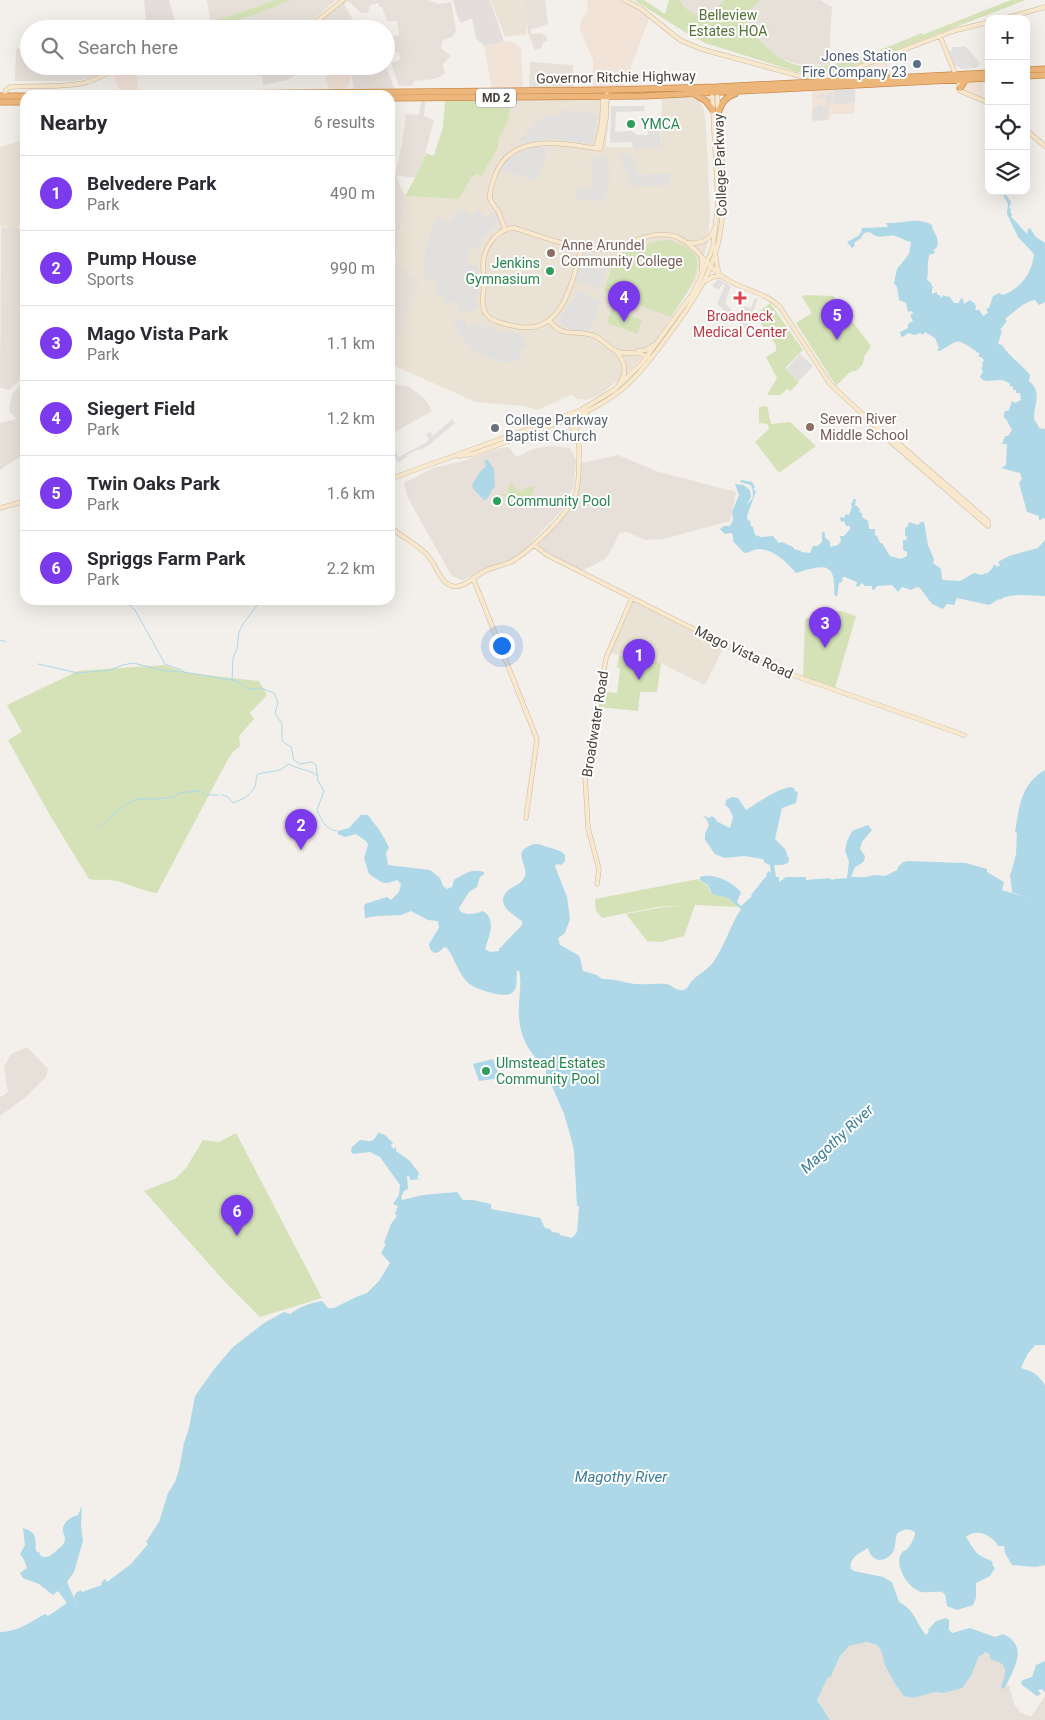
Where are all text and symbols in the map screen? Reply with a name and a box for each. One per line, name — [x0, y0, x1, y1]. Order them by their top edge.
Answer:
park label: Belleview Estates HOA — [689, 7, 767, 39]
map controls — [985, 15, 1030, 195]
button: + — [985, 15, 1030, 60]
search box — [20, 20, 395, 75]
icon: search — [38, 34, 66, 62]
text: Search here — [78, 36, 178, 59]
place label: Jones Station Fire Company 23 — [802, 48, 907, 80]
marker: Jones Station Fire Company 23 — [911, 58, 923, 70]
button: − — [985, 60, 1030, 105]
street label: Governor Ritchie Highway — [536, 68, 696, 86]
road number: MD 2 — [476, 89, 516, 108]
button: locate — [985, 105, 1030, 150]
text: Nearby — [40, 111, 107, 135]
text: 6 results — [314, 113, 375, 132]
street label: College Parkway — [710, 113, 730, 217]
place label: YMCA — [641, 116, 680, 132]
marker: YMCA — [625, 118, 637, 130]
button: layers — [985, 150, 1030, 195]
text: Belvedere Park — [87, 172, 216, 195]
text: 1 — [51, 184, 61, 203]
text: 490 m — [330, 184, 375, 203]
text: Park — [87, 195, 119, 214]
place label: Anne Arundel Community College — [561, 237, 683, 269]
text: Pump House — [87, 247, 197, 270]
marker: Anne Arundel Community College — [545, 247, 557, 259]
place label: Jenkins Gymnasium — [466, 255, 540, 287]
text: 2 — [51, 259, 61, 278]
text: 990 m — [330, 259, 375, 278]
marker: Jenkins Gymnasium — [544, 265, 556, 277]
text: Sports — [87, 270, 134, 289]
pin: 4 — [608, 281, 640, 322]
marker: Broadneck Medical Center — [733, 291, 747, 305]
pin: 5 — [821, 299, 853, 340]
place label: Broadneck Medical Center — [693, 308, 787, 340]
text: Mago Vista Park — [87, 322, 228, 345]
text: 3 — [51, 334, 61, 353]
text: 1.1 km — [327, 334, 375, 353]
text: Park — [87, 345, 119, 364]
text: Siegert Field — [87, 397, 195, 420]
text: 4 — [51, 409, 61, 428]
text: 1.2 km — [327, 409, 375, 428]
place label: Severn River Middle School — [820, 411, 908, 443]
place label: College Parkway Baptist Church — [505, 412, 608, 444]
text: Park — [87, 420, 119, 439]
marker: Severn River Middle School — [804, 421, 816, 433]
marker: College Parkway Baptist Church — [489, 422, 501, 434]
text: Twin Oaks Park — [87, 472, 220, 495]
text: 5 — [51, 484, 61, 503]
text: 1.6 km — [327, 484, 375, 503]
place label: Community Pool — [507, 493, 610, 509]
text: Park — [87, 495, 119, 514]
marker: Community Pool — [491, 495, 503, 507]
text: Spriggs Farm Park — [87, 547, 245, 570]
text: 6 — [51, 559, 61, 578]
text: 2.2 km — [327, 559, 375, 578]
text: Park — [87, 570, 119, 589]
pin: 3 — [809, 607, 841, 648]
street label: Mago Vista Road — [692, 622, 796, 682]
your location — [489, 633, 515, 659]
pin: 1 — [623, 639, 655, 680]
street label: Broadwater Road — [579, 670, 611, 778]
pin: 2 — [285, 809, 317, 850]
place label: Ulmstead Estates Community Pool — [496, 1055, 606, 1087]
marker: Ulmstead Estates Community Pool — [480, 1065, 492, 1077]
water label: Magothy River — [797, 1100, 878, 1177]
pin: 6 — [221, 1195, 253, 1236]
water label: Magothy River — [575, 1468, 668, 1486]

